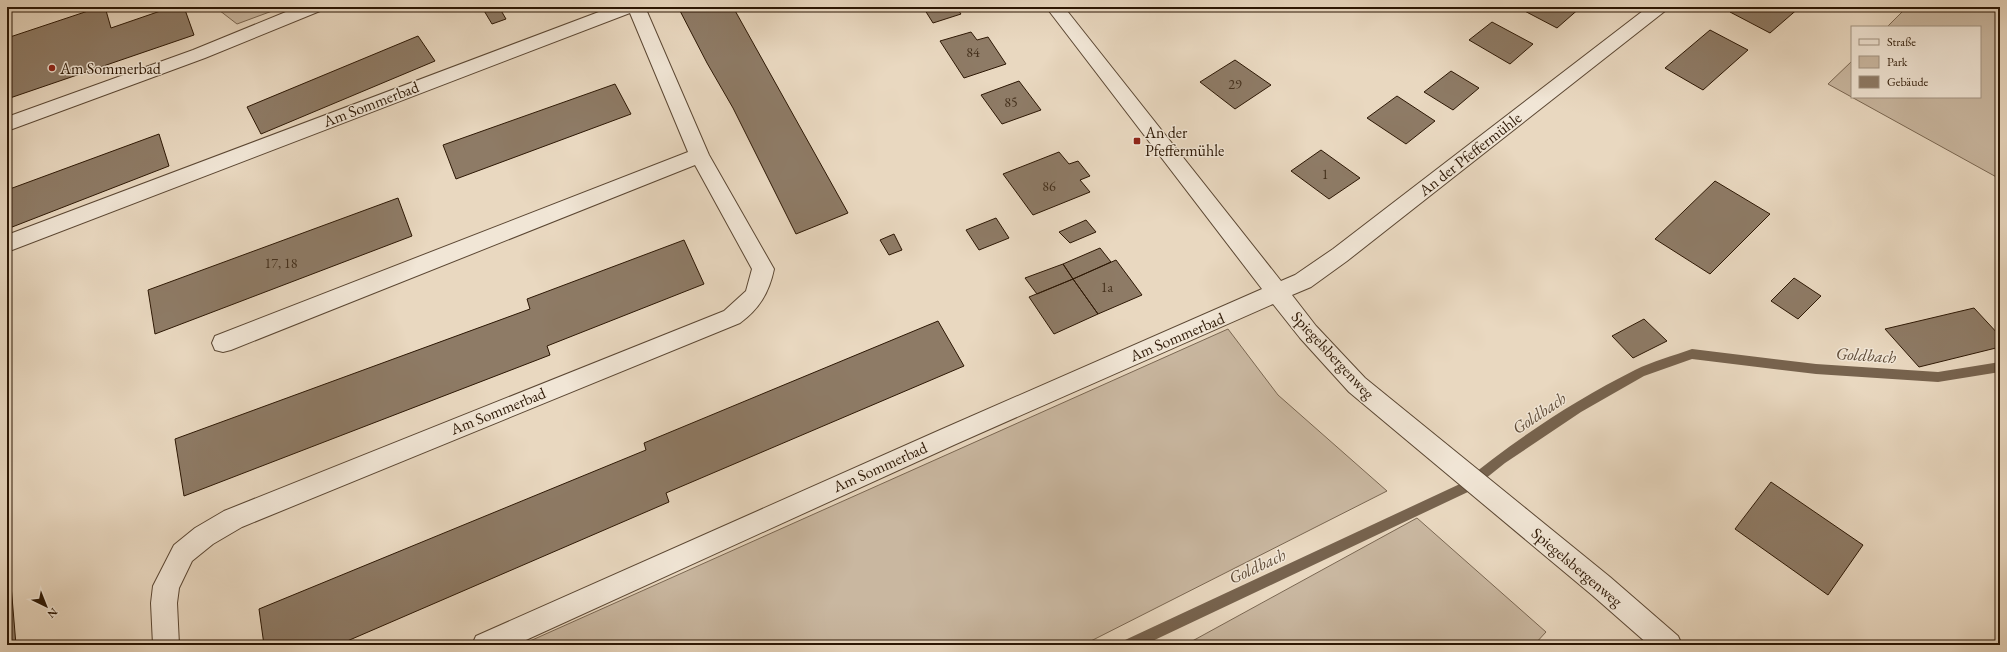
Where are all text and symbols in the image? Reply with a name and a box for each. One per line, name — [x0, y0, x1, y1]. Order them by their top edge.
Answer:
legend — [1851, 26, 1981, 98]
text: Straße — [1887, 34, 1916, 50]
house number: 84 — [966, 43, 980, 61]
text: Park — [1887, 54, 1908, 70]
place label: Am Sommerbad — [59, 58, 162, 79]
marker: Am Sommerbad — [47, 63, 57, 73]
text: Gebäude — [1887, 74, 1929, 90]
house number: 29 — [1228, 75, 1242, 93]
street label: Am Sommerbad — [319, 76, 423, 132]
house number: 85 — [1004, 93, 1018, 111]
street label: An der Pfeffermühle — [1414, 107, 1526, 201]
place label: An der Pfeffermühle — [1144, 122, 1224, 161]
marker: An der Pfeffermühle — [1132, 136, 1142, 146]
house number: 1 — [1322, 165, 1328, 183]
house number: 86 — [1042, 177, 1056, 195]
house number: 17, 18 — [265, 254, 298, 272]
house number: 1a — [1101, 278, 1114, 296]
street label: Am Sommerbad — [1126, 307, 1228, 367]
street label: Spiegelsbergenweg — [1287, 307, 1380, 404]
water label: Goldbach — [1835, 342, 1898, 368]
street label: Am Sommerbad — [446, 382, 550, 440]
water label: Goldbach — [1508, 387, 1571, 439]
street label: Am Sommerbad — [829, 437, 931, 498]
street label: Spiegelsbergenweg — [1527, 523, 1628, 612]
water label: Goldbach — [1225, 543, 1290, 589]
north arrow — [26, 586, 66, 626]
text: N — [45, 605, 61, 622]

